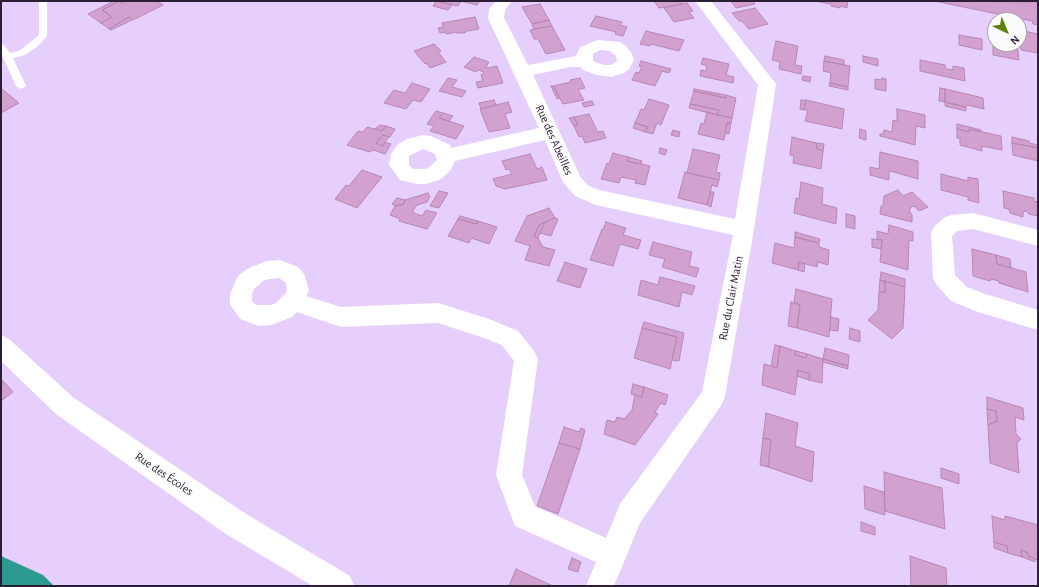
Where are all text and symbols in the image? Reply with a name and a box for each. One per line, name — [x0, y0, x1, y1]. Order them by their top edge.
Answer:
north arrow — [987, 12, 1027, 52]
text: N — [1008, 34, 1022, 47]
street label: Rue des Abeilles — [532, 103, 576, 177]
street label: Rue du Clair Matin — [716, 255, 746, 341]
street label: Rue des Écoles — [132, 449, 196, 499]

